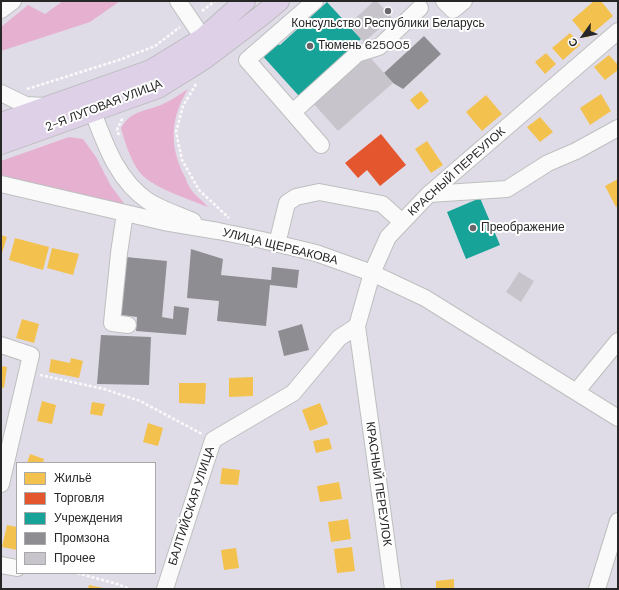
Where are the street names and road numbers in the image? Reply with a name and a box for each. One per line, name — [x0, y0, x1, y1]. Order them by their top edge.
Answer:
street label: 2-Я ЛУГОВАЯ УЛИЦА — [44, 77, 164, 135]
street label: КРАСНЫЙ ПЕРЕУЛОК — [405, 125, 509, 219]
street label: УЛИЦА ЩЕРБАКОВА — [221, 226, 339, 268]
street label: КРАСНЫЙ ПЕРЕУЛОК — [362, 421, 394, 547]
street label: БАЛТИЙСКАЯ УЛИЦА — [166, 445, 218, 567]

